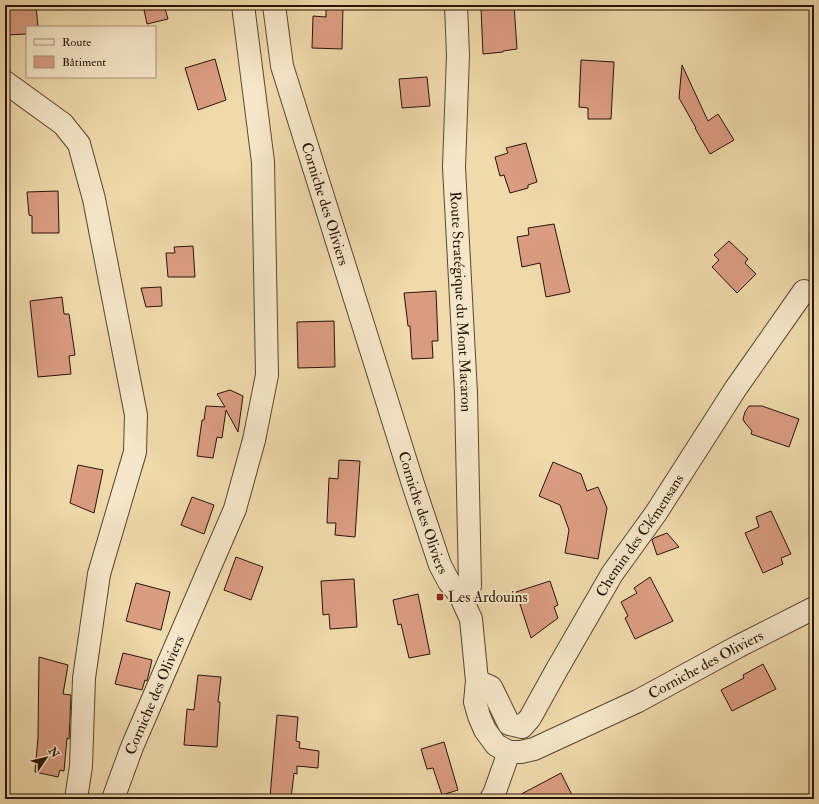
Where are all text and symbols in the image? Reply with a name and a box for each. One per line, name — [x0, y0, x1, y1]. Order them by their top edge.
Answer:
legend — [26, 26, 156, 78]
text: Route — [62, 35, 91, 50]
text: Bâtiment — [62, 55, 106, 70]
street label: Corniche des Oliviers — [297, 140, 353, 268]
street label: Route Stratégique du Mont Macaron — [446, 191, 476, 413]
street label: Corniche des Oliviers — [394, 449, 453, 578]
street label: Chemin des Clémensans — [591, 470, 688, 600]
place label: Les Ardouins — [448, 588, 528, 607]
marker: Les Ardouins — [435, 592, 445, 602]
street label: Corniche des Oliviers — [645, 626, 767, 703]
street label: Corniche des Oliviers — [121, 632, 189, 757]
north arrow — [26, 738, 66, 778]
text: N — [45, 744, 63, 761]

